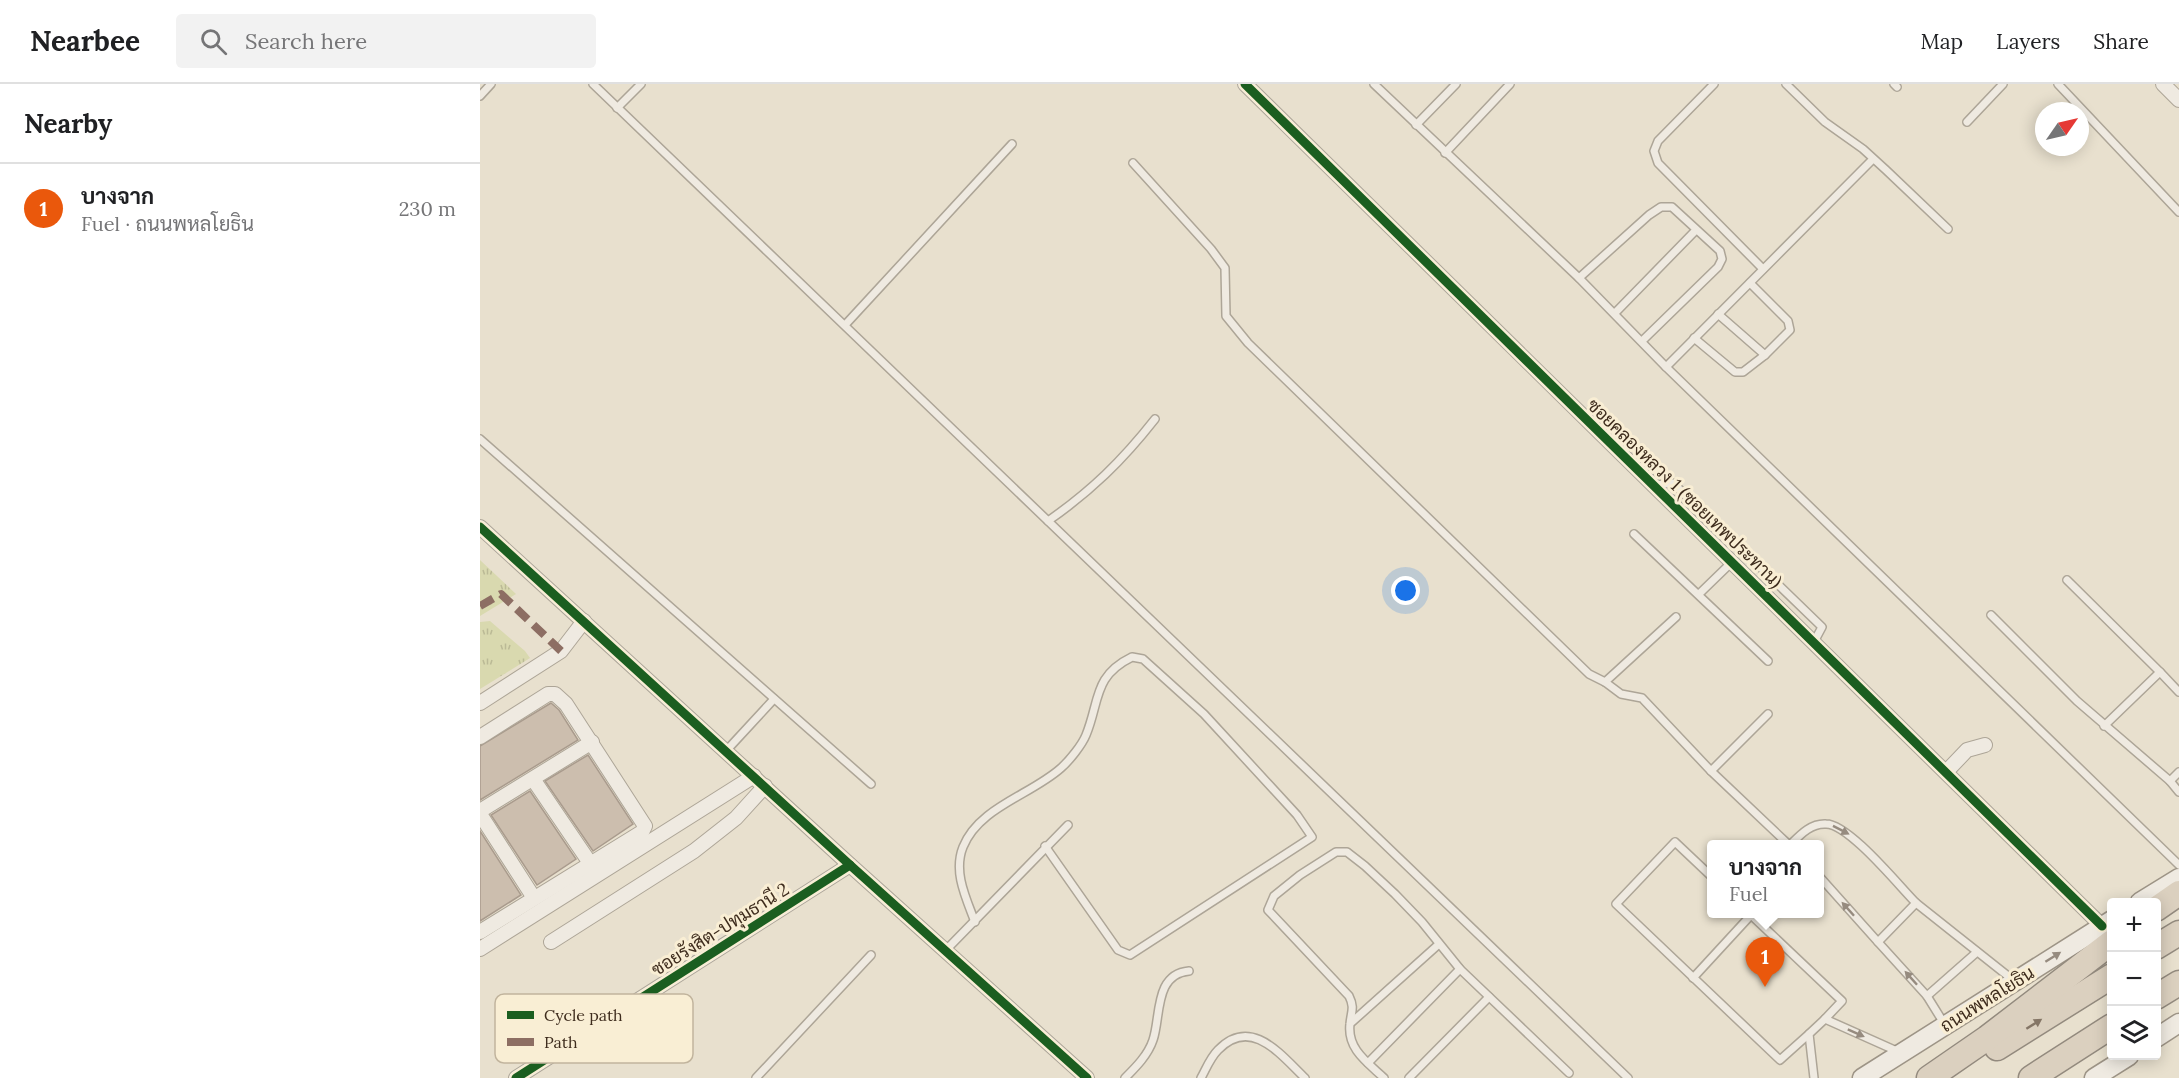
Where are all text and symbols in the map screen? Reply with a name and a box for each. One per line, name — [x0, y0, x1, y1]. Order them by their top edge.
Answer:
search box — [176, 14, 596, 68]
text: Nearbee — [30, 23, 140, 59]
icon: search — [197, 25, 230, 58]
text: Search here — [245, 27, 367, 55]
text: Map — [1920, 28, 1963, 55]
text: Layers — [1996, 28, 2060, 55]
text: Share — [2093, 28, 2149, 55]
north arrow — [2035, 102, 2089, 156]
text: Nearby — [24, 107, 112, 140]
text: บางจาก — [81, 182, 154, 210]
text: 1 — [39, 196, 48, 221]
text: 230 m — [399, 196, 456, 221]
text: Fuel · ถนนพหลโยธิน — [81, 211, 254, 236]
street label: ซอยคลองหลวง 1 (ซอยเทพประทาน) — [1583, 393, 1787, 593]
your location — [1391, 576, 1420, 605]
one-way arrow — [1832, 825, 1850, 835]
popup — [1707, 840, 1824, 918]
text: บางจาก — [1729, 853, 1802, 881]
street label: ซอยรังสิต-ปทุมธานี 2 — [646, 877, 794, 981]
text: Fuel — [1729, 881, 1768, 906]
map controls — [2107, 898, 2161, 1060]
button: + — [2107, 898, 2161, 952]
one-way arrow — [1842, 902, 1855, 917]
pin: 1 — [1746, 938, 1784, 987]
one-way arrow — [2045, 951, 2061, 962]
button: − — [2107, 952, 2161, 1006]
street label: ถนนพหลโยธิน — [1935, 960, 2038, 1037]
one-way arrow — [1905, 971, 1918, 986]
legend — [495, 994, 693, 1063]
text: Cycle path — [544, 1005, 623, 1025]
button: layers — [2107, 1006, 2161, 1060]
one-way arrow — [2026, 1019, 2042, 1030]
one-way arrow — [1848, 1028, 1866, 1038]
text: Path — [544, 1032, 578, 1052]

